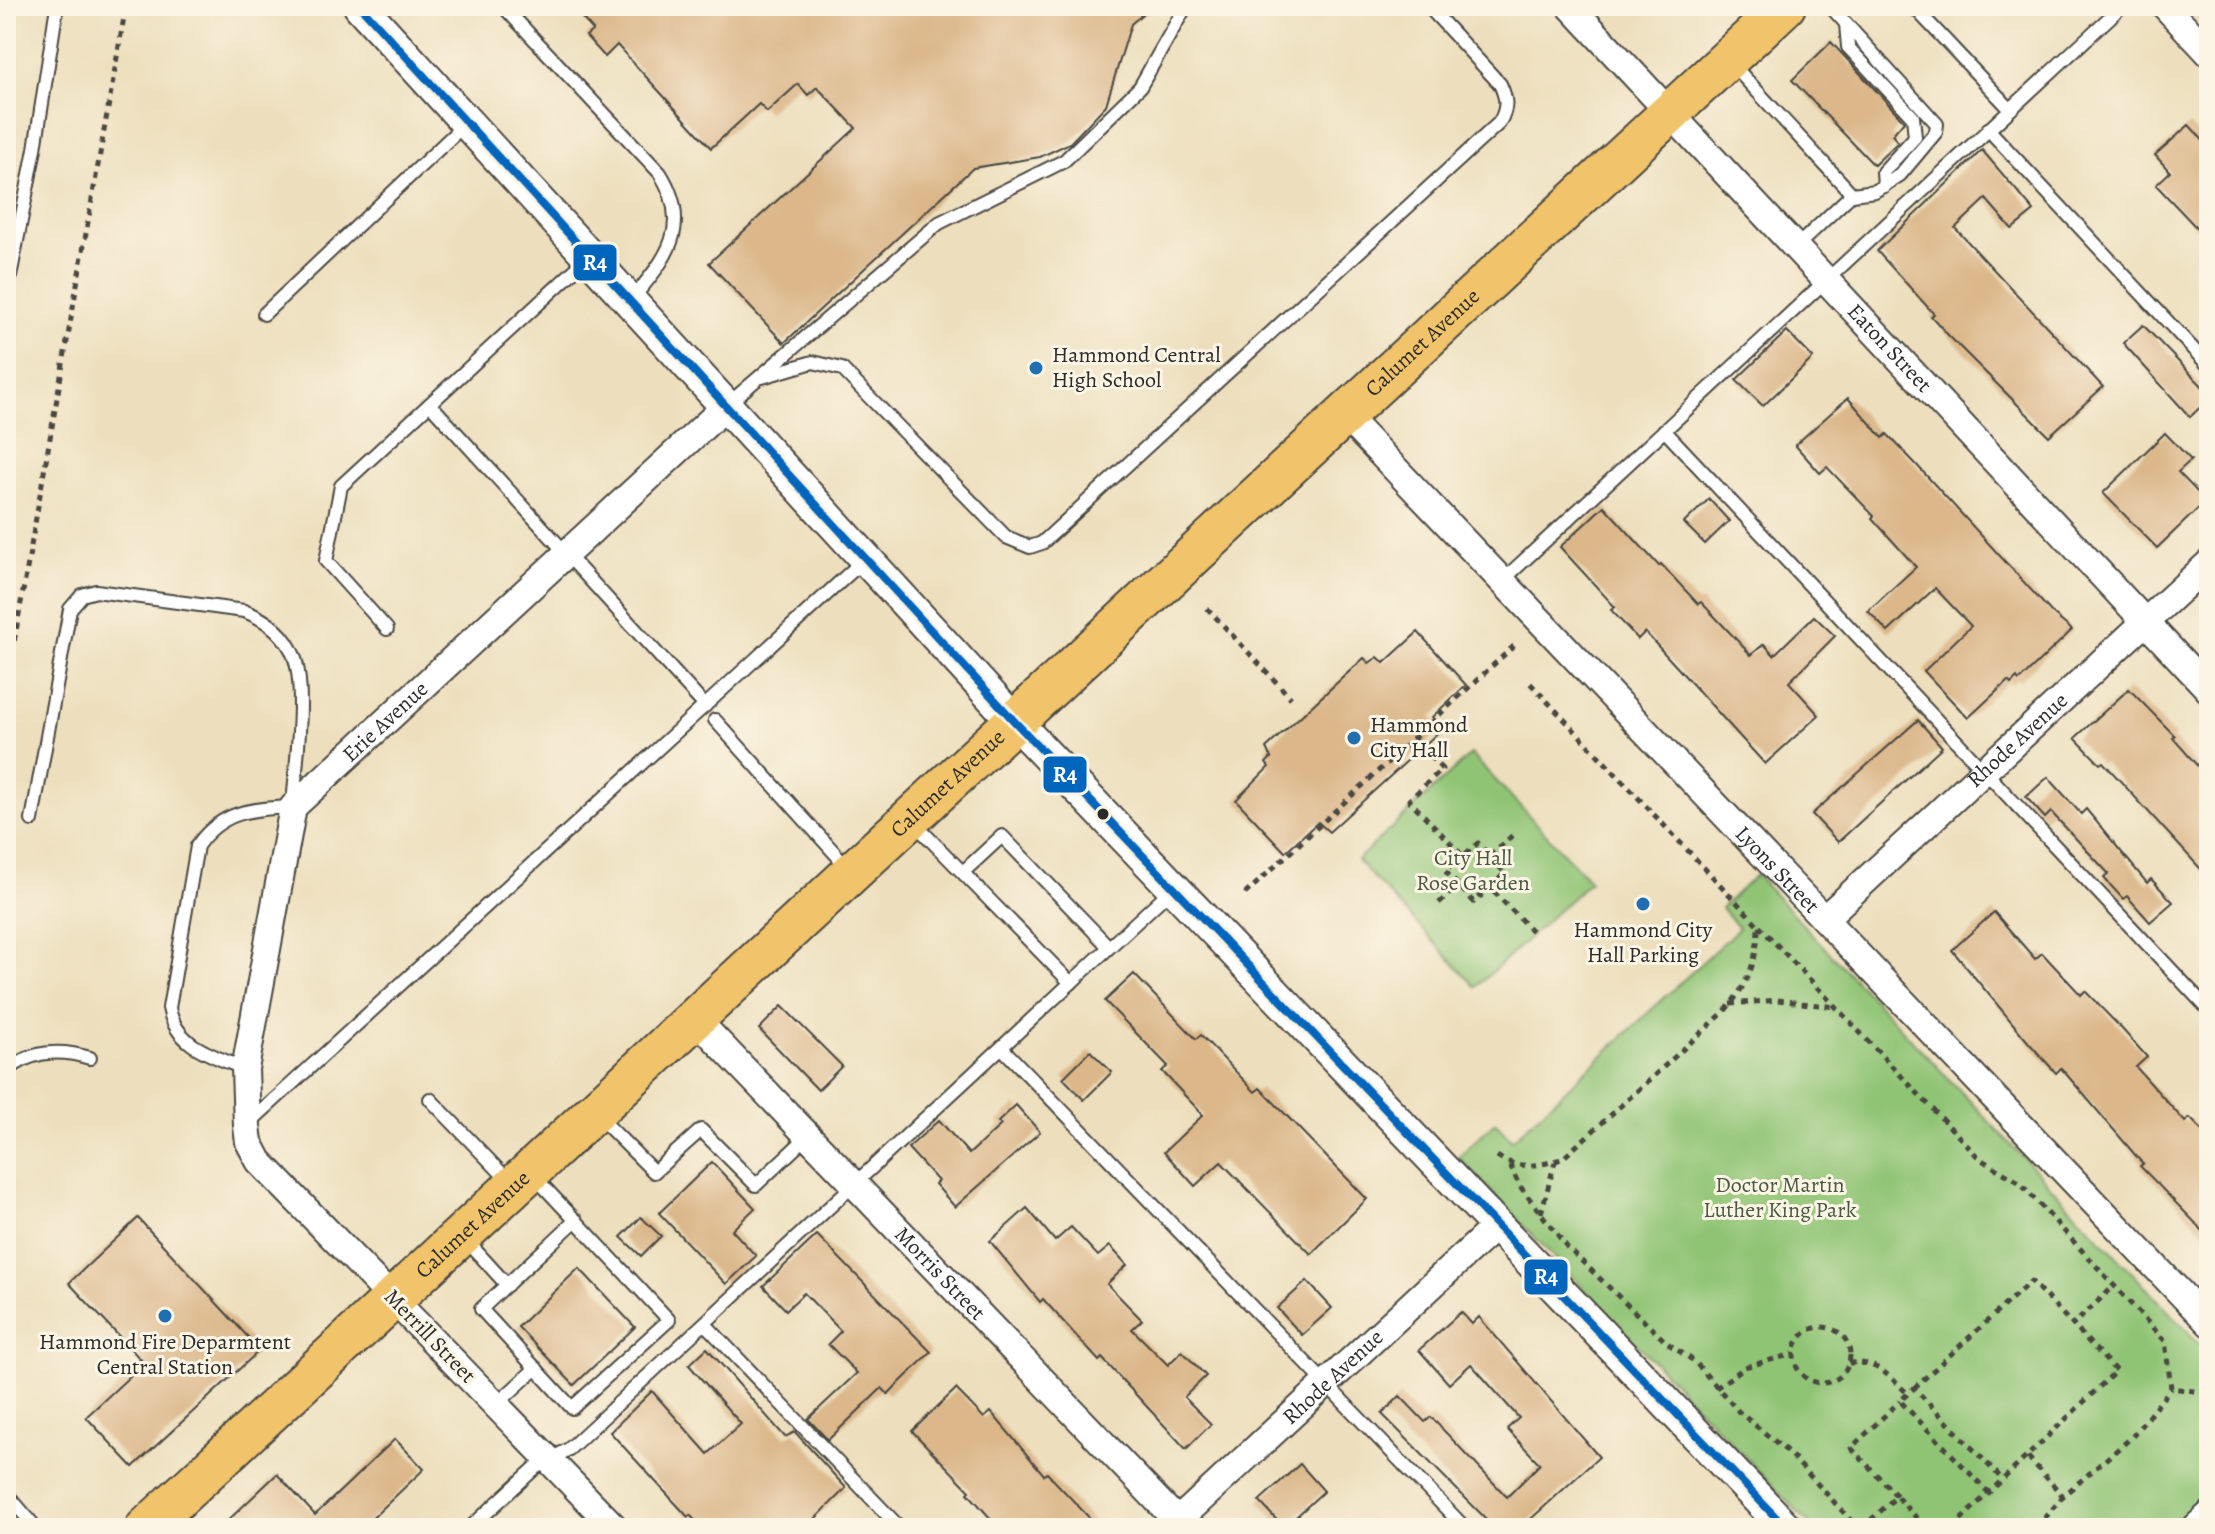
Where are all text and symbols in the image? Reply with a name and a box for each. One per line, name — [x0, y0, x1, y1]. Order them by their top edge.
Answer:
line badge: R4 — [572, 243, 618, 282]
text: R4 — [583, 248, 607, 278]
street label: Calumet Avenue — [1359, 282, 1486, 404]
street label: Eaton Street — [1840, 297, 1939, 399]
place label: Hammond Central High School — [1052, 340, 1221, 395]
marker: Hammond Central High School — [1027, 359, 1045, 377]
street label: Erie Avenue — [336, 674, 435, 769]
street label: Rhode Avenue — [1960, 686, 2074, 794]
place label: Hammond City Hall — [1370, 710, 1468, 765]
street label: Calumet Avenue — [884, 723, 1012, 844]
marker: Hammond City Hall — [1345, 729, 1363, 747]
line badge: R4 — [1042, 755, 1088, 794]
text: R4 — [1053, 760, 1077, 790]
unlabelled marker — [1095, 806, 1111, 822]
street label: Lyons Street — [1728, 819, 1826, 920]
park label: City Hall Rose Garden — [1416, 843, 1530, 898]
marker: Hammond City Hall Parking — [1634, 895, 1652, 913]
place label: Hammond City Hall Parking — [1574, 915, 1713, 970]
street label: Calumet Avenue — [409, 1164, 537, 1285]
park label: Doctor Martin Luther King Park — [1703, 1170, 1857, 1225]
street label: Morris Street — [888, 1220, 992, 1327]
line badge: R4 — [1523, 1258, 1569, 1296]
text: R4 — [1534, 1262, 1558, 1292]
street label: Merrill Street — [377, 1282, 483, 1390]
marker: Hammond Fire Deparmtent Central Station — [156, 1307, 174, 1325]
street label: Rhode Avenue — [1276, 1323, 1390, 1431]
place label: Hammond Fire Deparmtent Central Station — [39, 1327, 291, 1382]

